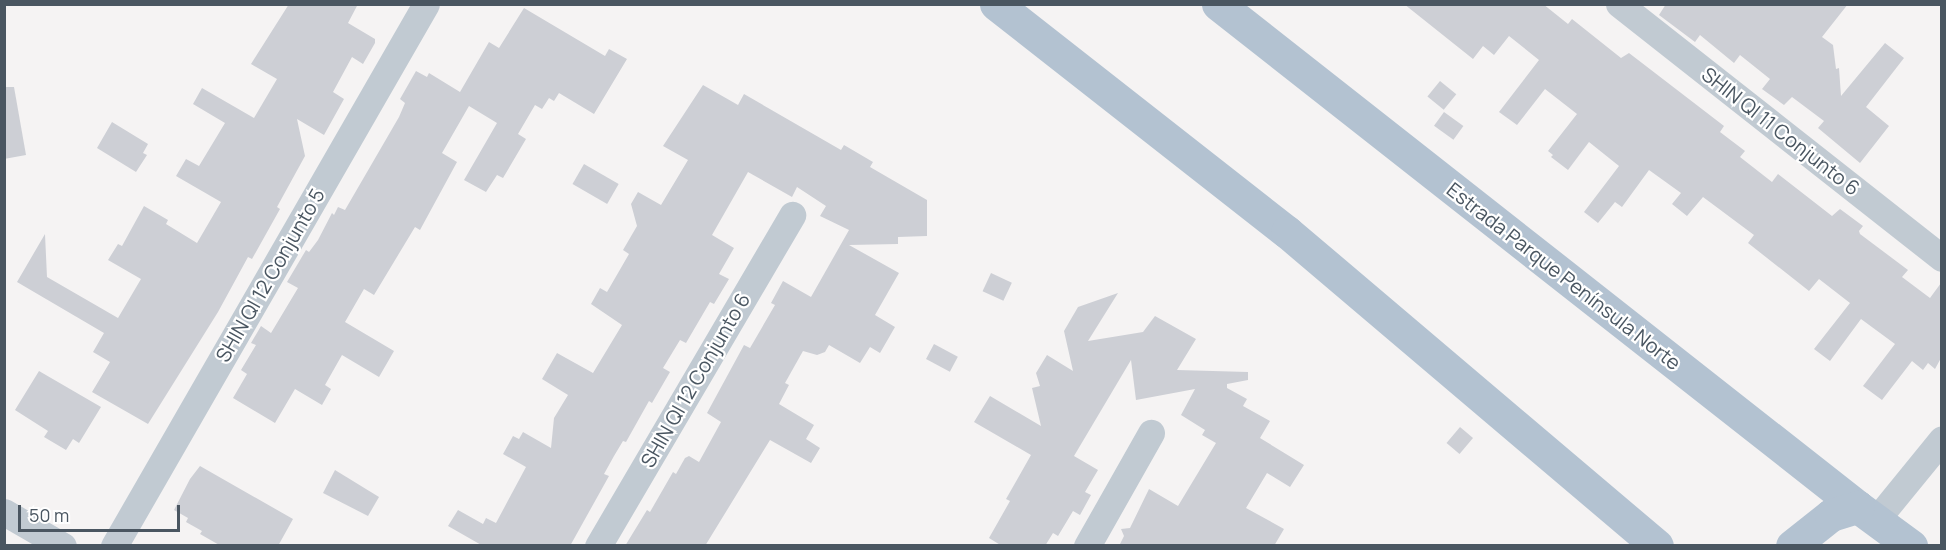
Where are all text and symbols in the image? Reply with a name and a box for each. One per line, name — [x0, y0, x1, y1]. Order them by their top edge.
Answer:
street label: SHIN QI 11 Conjunto 6 — [1697, 62, 1865, 200]
street label: Estrada Parque Península Norte — [1442, 177, 1686, 375]
street label: SHIN QI 12 Conjunto 5 — [210, 184, 330, 366]
street label: SHIN QI 12 Conjunto 6 — [635, 289, 755, 471]
scale bar — [21, 493, 183, 531]
text: 50 m — [29, 503, 69, 527]

